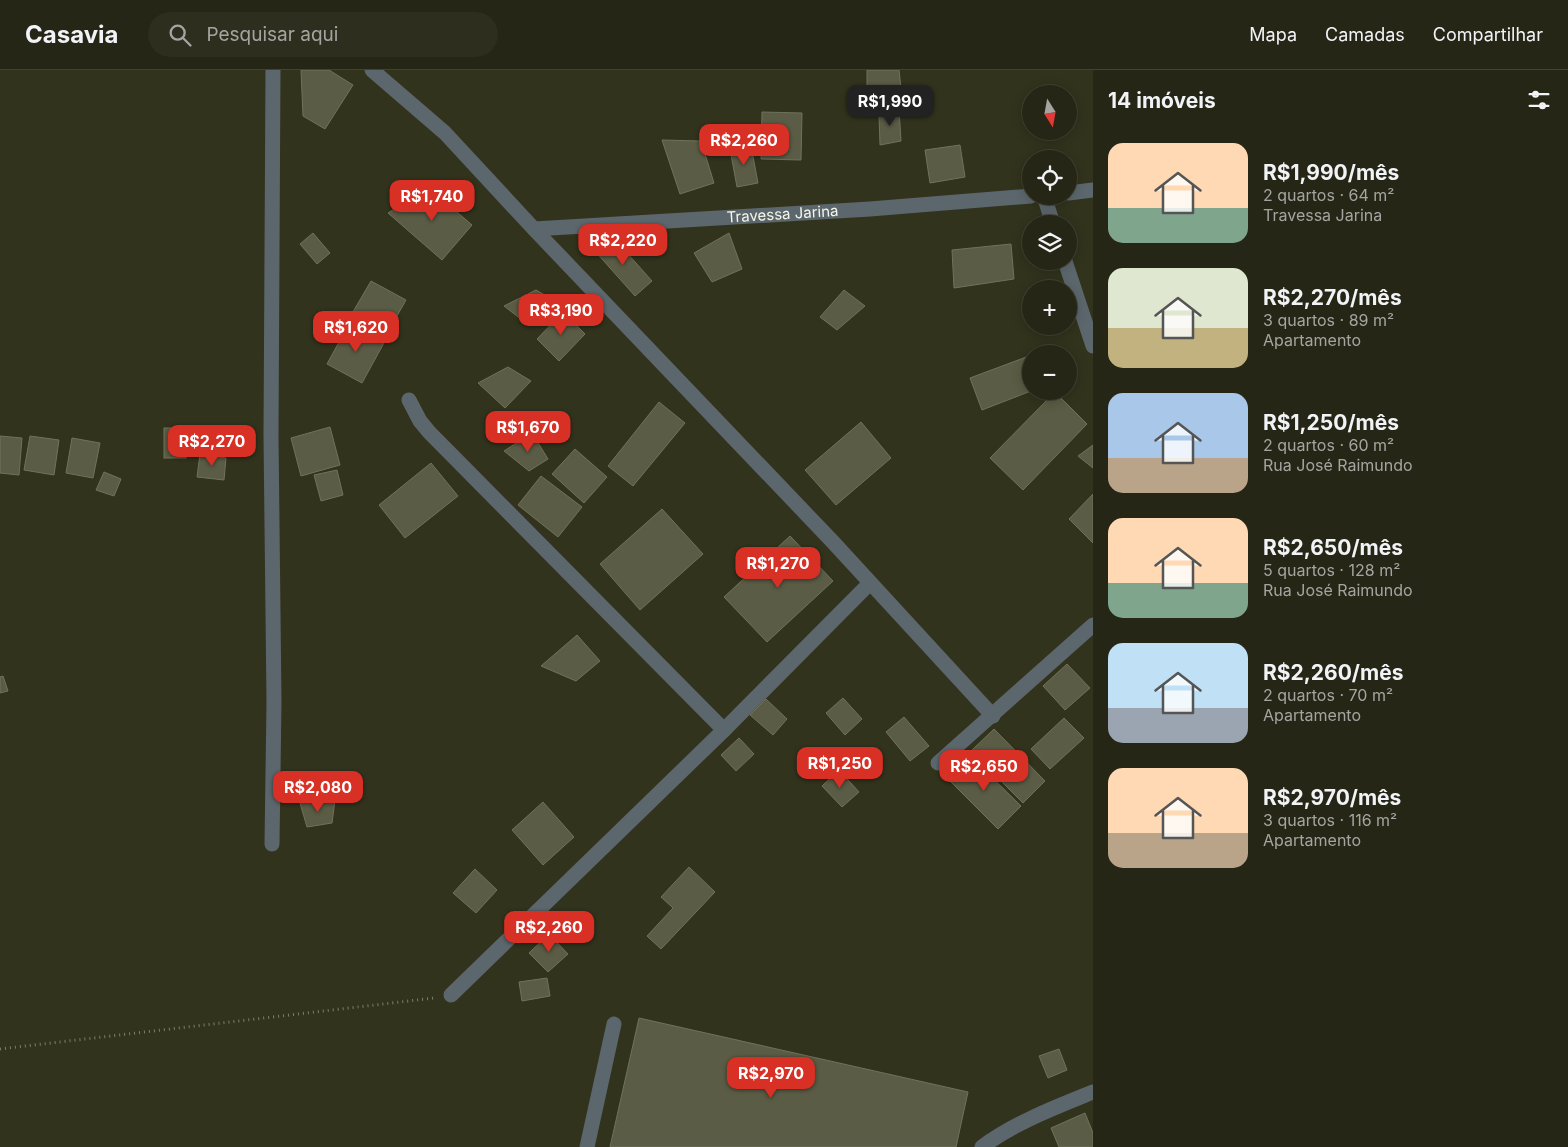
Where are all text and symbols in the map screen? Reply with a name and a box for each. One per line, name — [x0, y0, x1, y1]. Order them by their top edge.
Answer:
search box — [148, 12, 498, 57]
text: Casavia — [25, 20, 118, 49]
icon: search — [166, 21, 194, 49]
text: Pesquisar aqui — [206, 23, 338, 46]
text: Mapa — [1249, 24, 1297, 45]
text: Camadas — [1325, 24, 1405, 45]
text: Compartilhar — [1433, 24, 1543, 45]
pin: R$1,990 — [844, 85, 936, 127]
north arrow — [1022, 85, 1078, 140]
map controls — [1022, 85, 1077, 400]
icon: filters — [1525, 86, 1553, 114]
text: 14 imóveis — [1108, 88, 1216, 113]
text: R$1,990 — [858, 91, 922, 111]
pin: R$2,260 — [698, 124, 790, 166]
text: R$2,260 — [710, 130, 778, 150]
button: locate — [1022, 150, 1077, 205]
text: R$1,990/mês — [1263, 160, 1399, 185]
icon: home — [1148, 163, 1208, 223]
pin: R$1,740 — [386, 180, 478, 222]
text: 2 quartos · 64 m² — [1263, 185, 1394, 205]
text: R$1,740 — [401, 186, 463, 206]
street label: Travessa Jarina — [726, 201, 839, 227]
text: Travessa Jarina — [1263, 205, 1382, 225]
button: layers — [1022, 215, 1077, 270]
pin: R$2,220 — [577, 224, 669, 266]
text: R$2,220 — [589, 230, 657, 250]
button: + — [1022, 280, 1077, 335]
text: R$2,270/mês — [1263, 285, 1402, 310]
icon: home — [1148, 288, 1208, 348]
pin: R$3,190 — [515, 294, 607, 336]
text: R$3,190 — [530, 300, 592, 320]
pin: R$1,620 — [310, 310, 402, 353]
text: 3 quartos · 89 m² — [1263, 310, 1394, 330]
text: R$1,620 — [324, 317, 388, 337]
text: Apartamento — [1263, 330, 1361, 350]
button: − — [1022, 345, 1077, 400]
pin: R$1,670 — [482, 410, 574, 453]
text: R$1,250/mês — [1263, 410, 1399, 435]
icon: home — [1148, 413, 1208, 473]
text: R$1,670 — [497, 417, 560, 437]
pin: R$2,270 — [166, 424, 258, 467]
text: R$2,270 — [179, 431, 245, 451]
text: 2 quartos · 60 m² — [1263, 435, 1394, 455]
text: Rua José Raimundo — [1263, 455, 1413, 475]
text: R$2,650/mês — [1263, 535, 1403, 560]
icon: home — [1148, 538, 1208, 598]
pin: R$1,270 — [732, 546, 824, 589]
text: R$1,270 — [746, 553, 810, 573]
text: 5 quartos · 128 m² — [1263, 560, 1400, 580]
text: Rua José Raimundo — [1263, 580, 1413, 600]
text: R$2,260/mês — [1263, 660, 1403, 685]
icon: home — [1148, 663, 1208, 723]
text: 2 quartos · 70 m² — [1263, 685, 1393, 705]
text: Apartamento — [1263, 705, 1361, 725]
pin: R$1,250 — [794, 746, 886, 789]
pin: R$2,650 — [938, 750, 1030, 792]
text: R$1,250 — [808, 753, 872, 773]
text: R$2,650 — [950, 756, 1018, 776]
pin: R$2,080 — [272, 770, 364, 813]
text: R$2,080 — [284, 777, 352, 797]
text: R$2,970/mês — [1263, 785, 1401, 810]
icon: home — [1148, 788, 1208, 848]
text: 3 quartos · 116 m² — [1263, 810, 1397, 830]
text: Apartamento — [1263, 830, 1361, 850]
pin: R$2,260 — [503, 910, 595, 953]
text: R$2,260 — [515, 917, 583, 937]
pin: R$2,970 — [725, 1056, 817, 1099]
text: R$2,970 — [738, 1063, 804, 1083]

